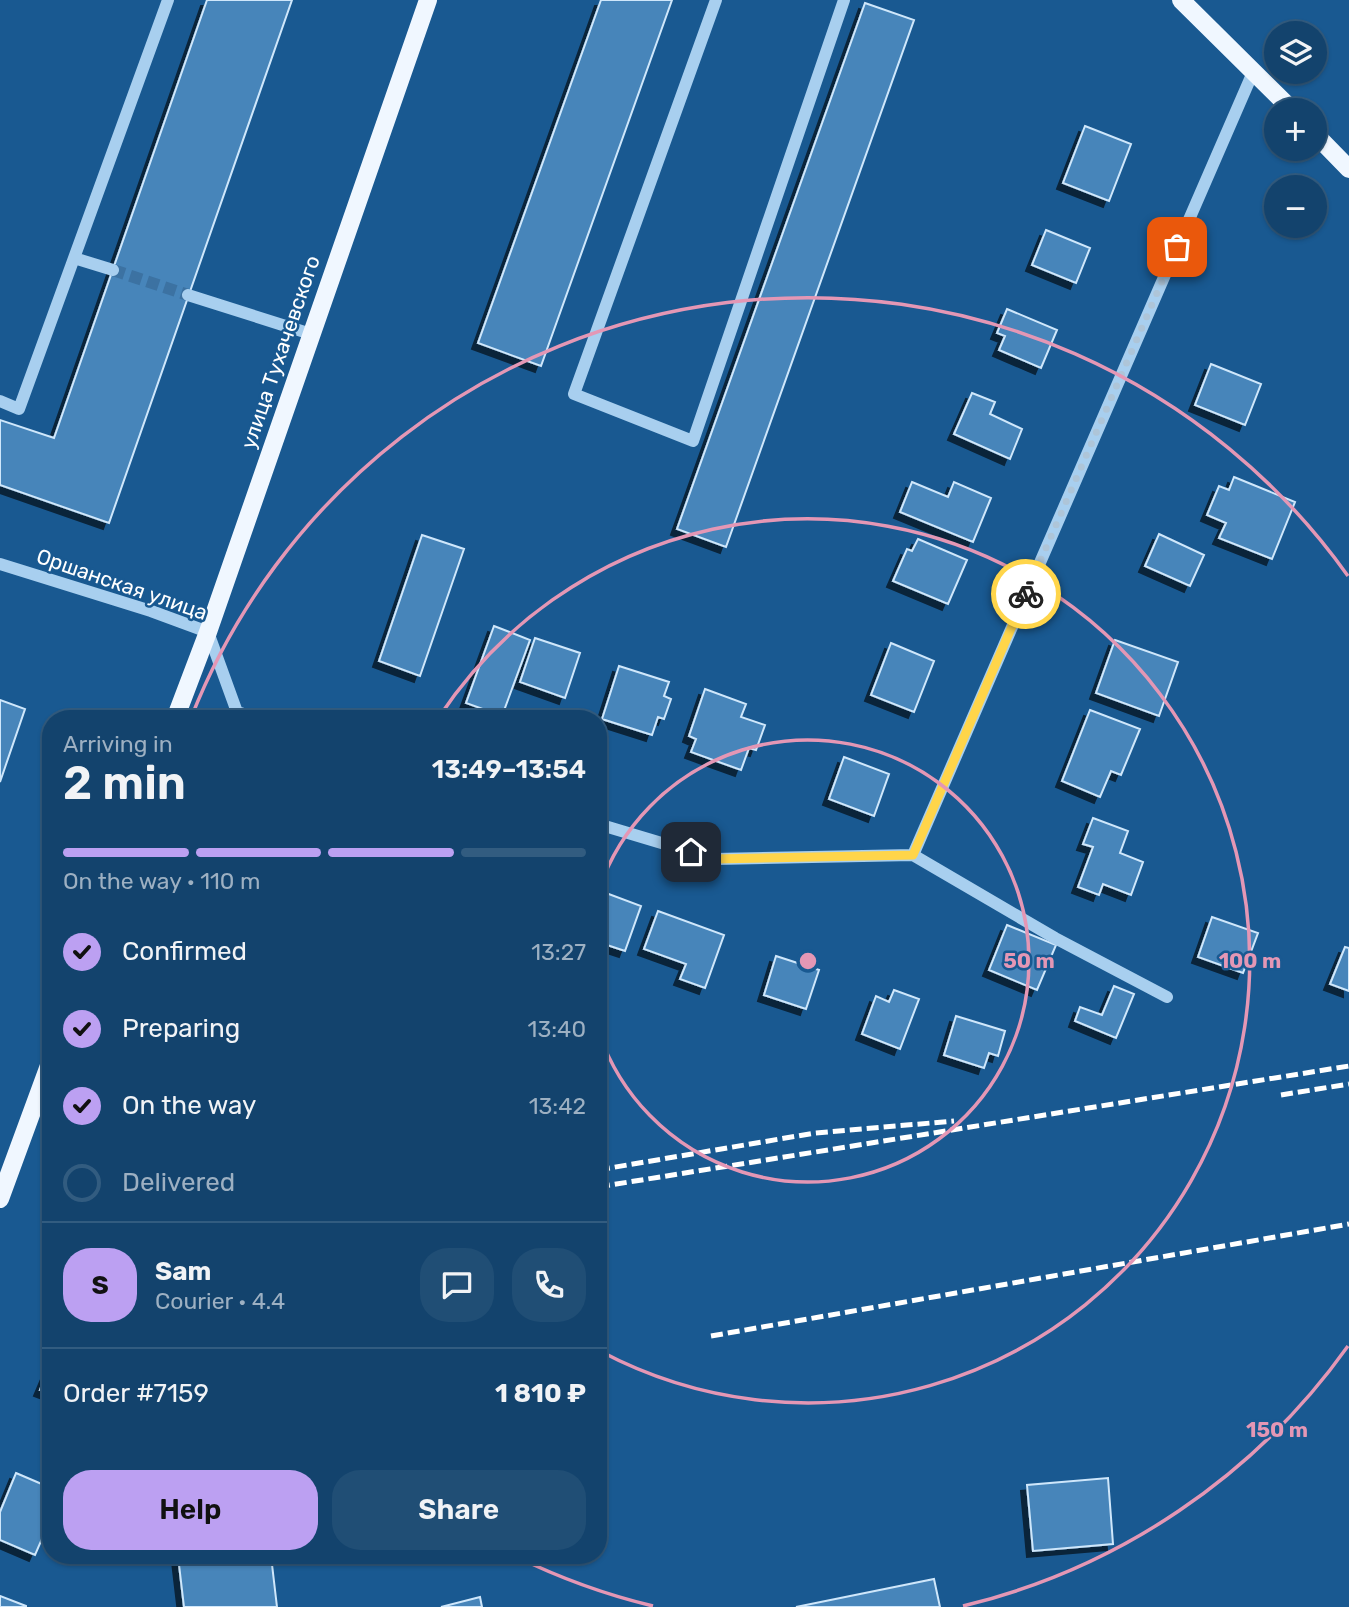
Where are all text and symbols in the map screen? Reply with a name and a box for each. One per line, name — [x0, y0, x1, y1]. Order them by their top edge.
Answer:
map controls — [1264, 21, 1327, 238]
button: layers — [1264, 21, 1327, 84]
button: + — [1264, 98, 1327, 161]
button: − — [1264, 175, 1327, 238]
pin — [1147, 217, 1207, 277]
icon: bag — [1158, 228, 1196, 266]
street label: улица Тухачевского — [235, 252, 325, 452]
street label: Оршанская улица — [33, 543, 211, 625]
courier — [991, 559, 1061, 629]
icon: bike — [1007, 575, 1045, 613]
text: Arriving in — [63, 730, 173, 758]
text: 13:49–13:54 — [432, 754, 586, 785]
text: 2 min — [63, 756, 186, 811]
pin — [661, 822, 721, 882]
icon: home — [672, 833, 710, 871]
text: On the way · 110 m — [63, 867, 261, 895]
icon: check — [63, 933, 101, 971]
text: Confirmed — [122, 936, 247, 967]
text: 13:27 — [531, 938, 586, 966]
text: 50 m — [1003, 948, 1055, 973]
text: 100 m — [1219, 948, 1281, 973]
centre of rings — [796, 949, 820, 973]
icon: check — [63, 1010, 101, 1048]
text: Preparing — [122, 1013, 240, 1044]
text: 13:40 — [528, 1015, 586, 1043]
icon: check — [63, 1087, 101, 1125]
text: On the way — [122, 1090, 256, 1121]
text: 13:42 — [529, 1092, 586, 1120]
text: Delivered — [122, 1167, 235, 1198]
button: chat — [420, 1248, 494, 1322]
button: phone — [512, 1248, 586, 1322]
text: Sam — [155, 1256, 211, 1287]
text: S — [91, 1270, 109, 1301]
text: Courier · 4.4 — [155, 1287, 285, 1315]
text: Order #7159 — [63, 1378, 209, 1409]
text: 1 810 ₽ — [495, 1378, 586, 1409]
text: 150 m — [1246, 1417, 1308, 1442]
button: Help — [63, 1470, 318, 1550]
button: Share — [332, 1470, 586, 1550]

